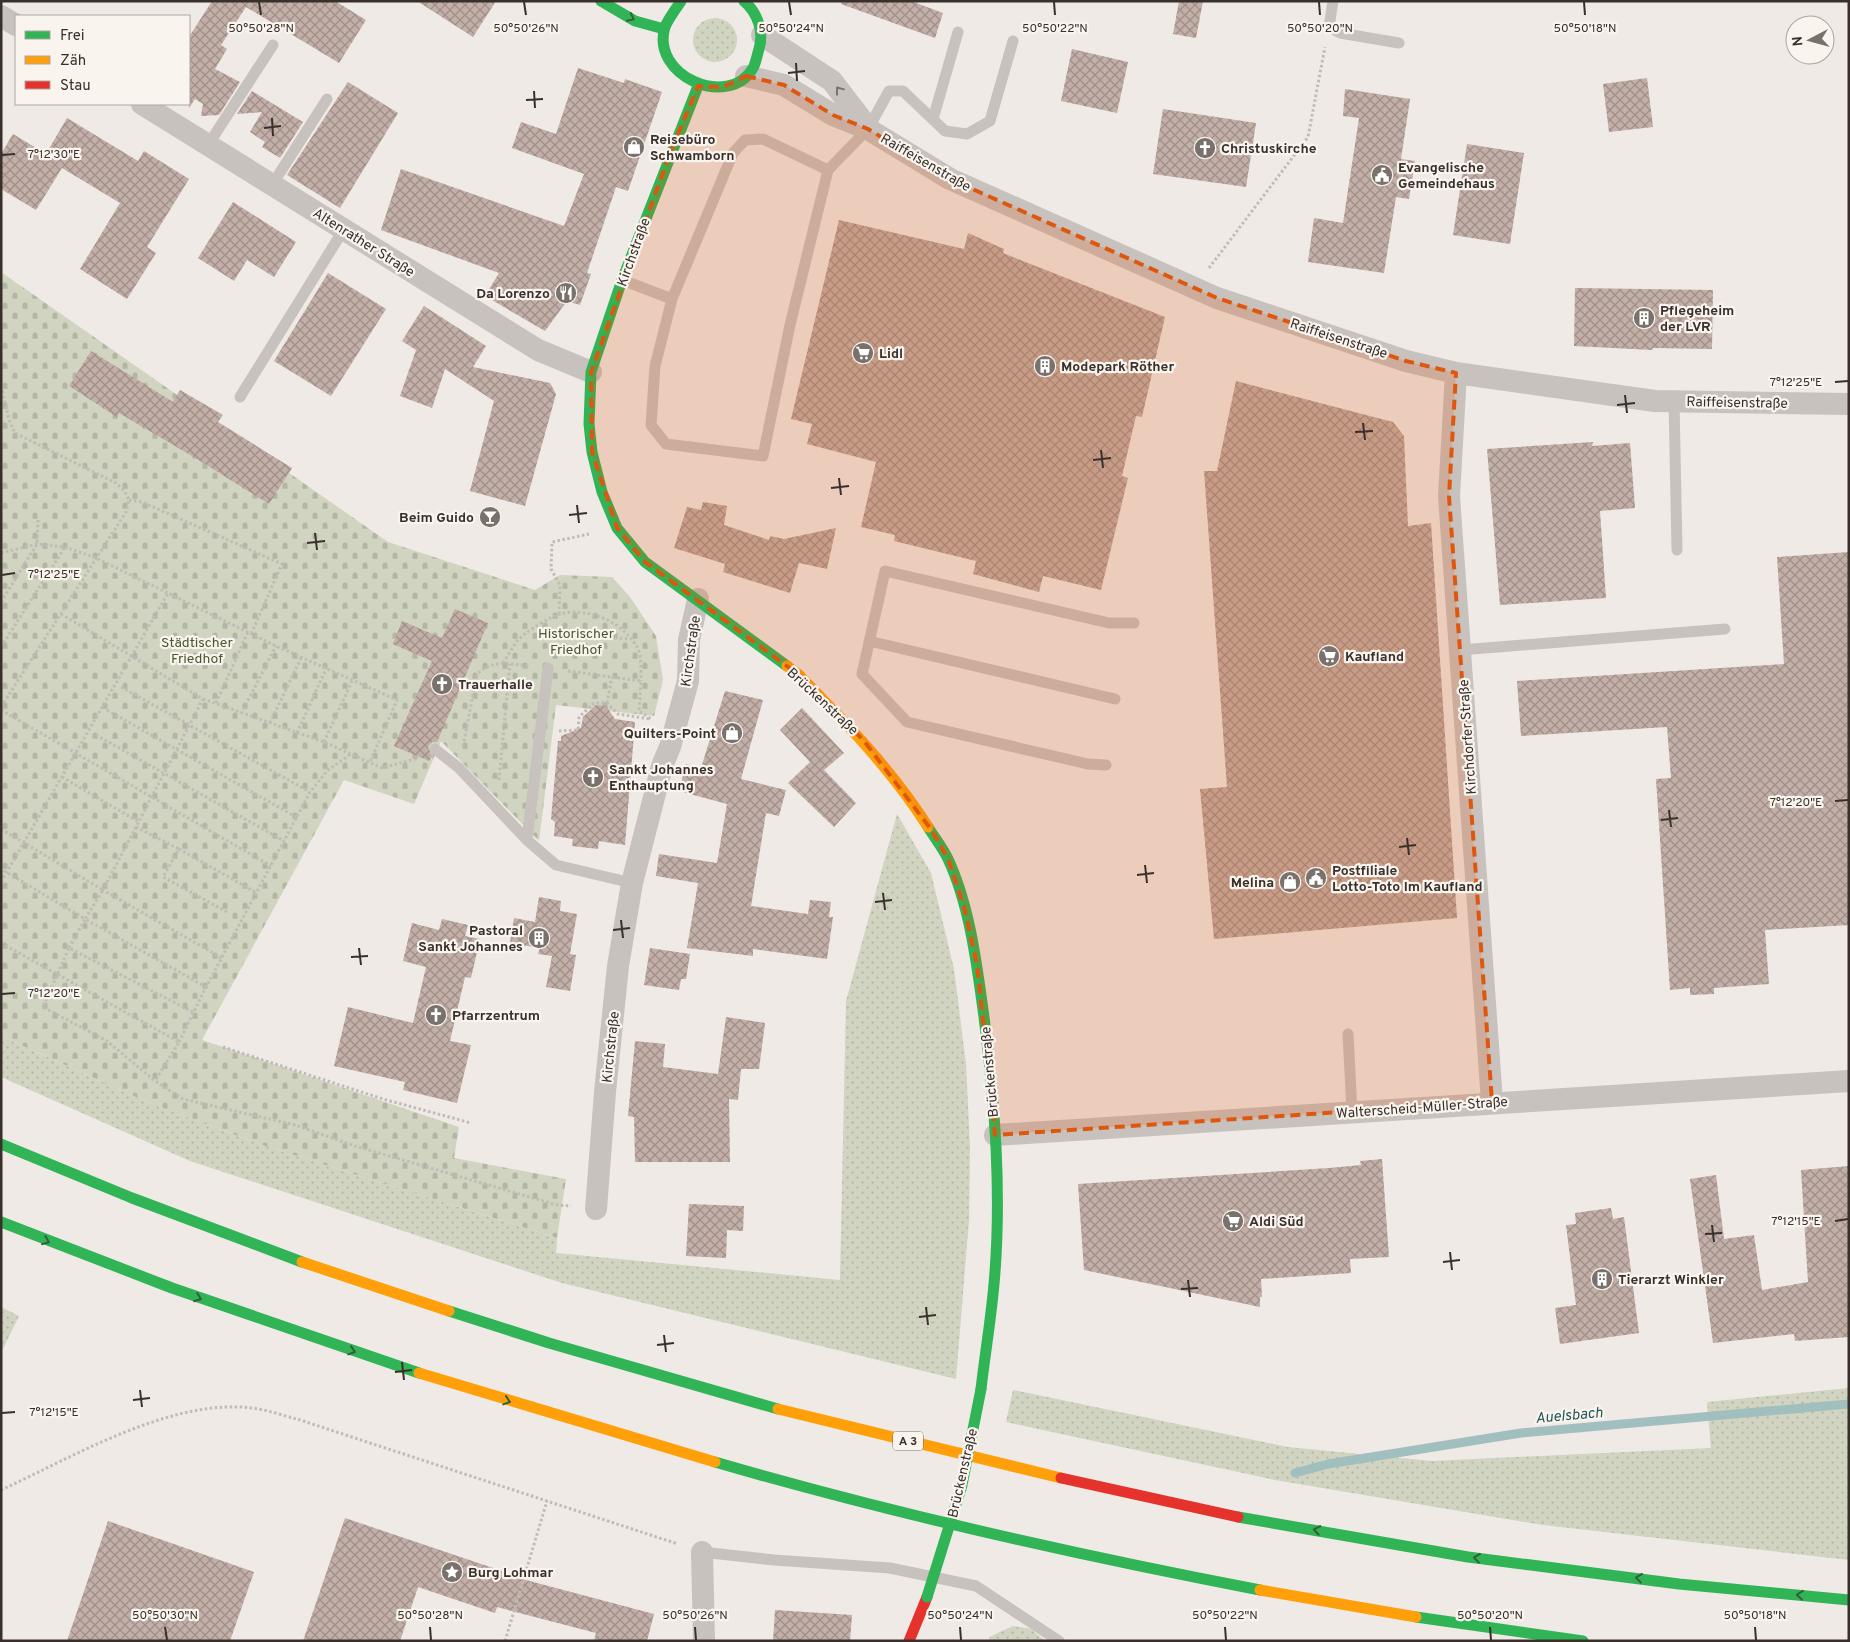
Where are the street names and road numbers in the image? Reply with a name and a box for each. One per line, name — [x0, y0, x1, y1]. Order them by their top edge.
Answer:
street label: Raiffeisenstraße — [877, 131, 973, 196]
street label: Altenrather Straße — [309, 205, 417, 281]
street label: Kirchstraße — [614, 216, 655, 289]
street label: Raiffeisenstraße — [1288, 316, 1389, 363]
street label: Raiffeisenstraße — [1686, 394, 1788, 413]
street label: Kirchstraße — [678, 615, 705, 688]
street label: Brückenstraße — [783, 665, 861, 739]
street label: Kirchdorfer Straße — [1456, 679, 1481, 795]
street label: Kirchstraße — [599, 1011, 624, 1084]
street label: Brückenstraße — [978, 1026, 1003, 1118]
street label: Walterscheid-Müller-Straße — [1336, 1094, 1508, 1123]
street label: Brückenstraße — [945, 1427, 982, 1520]
road number: A 3 — [893, 1432, 923, 1450]

